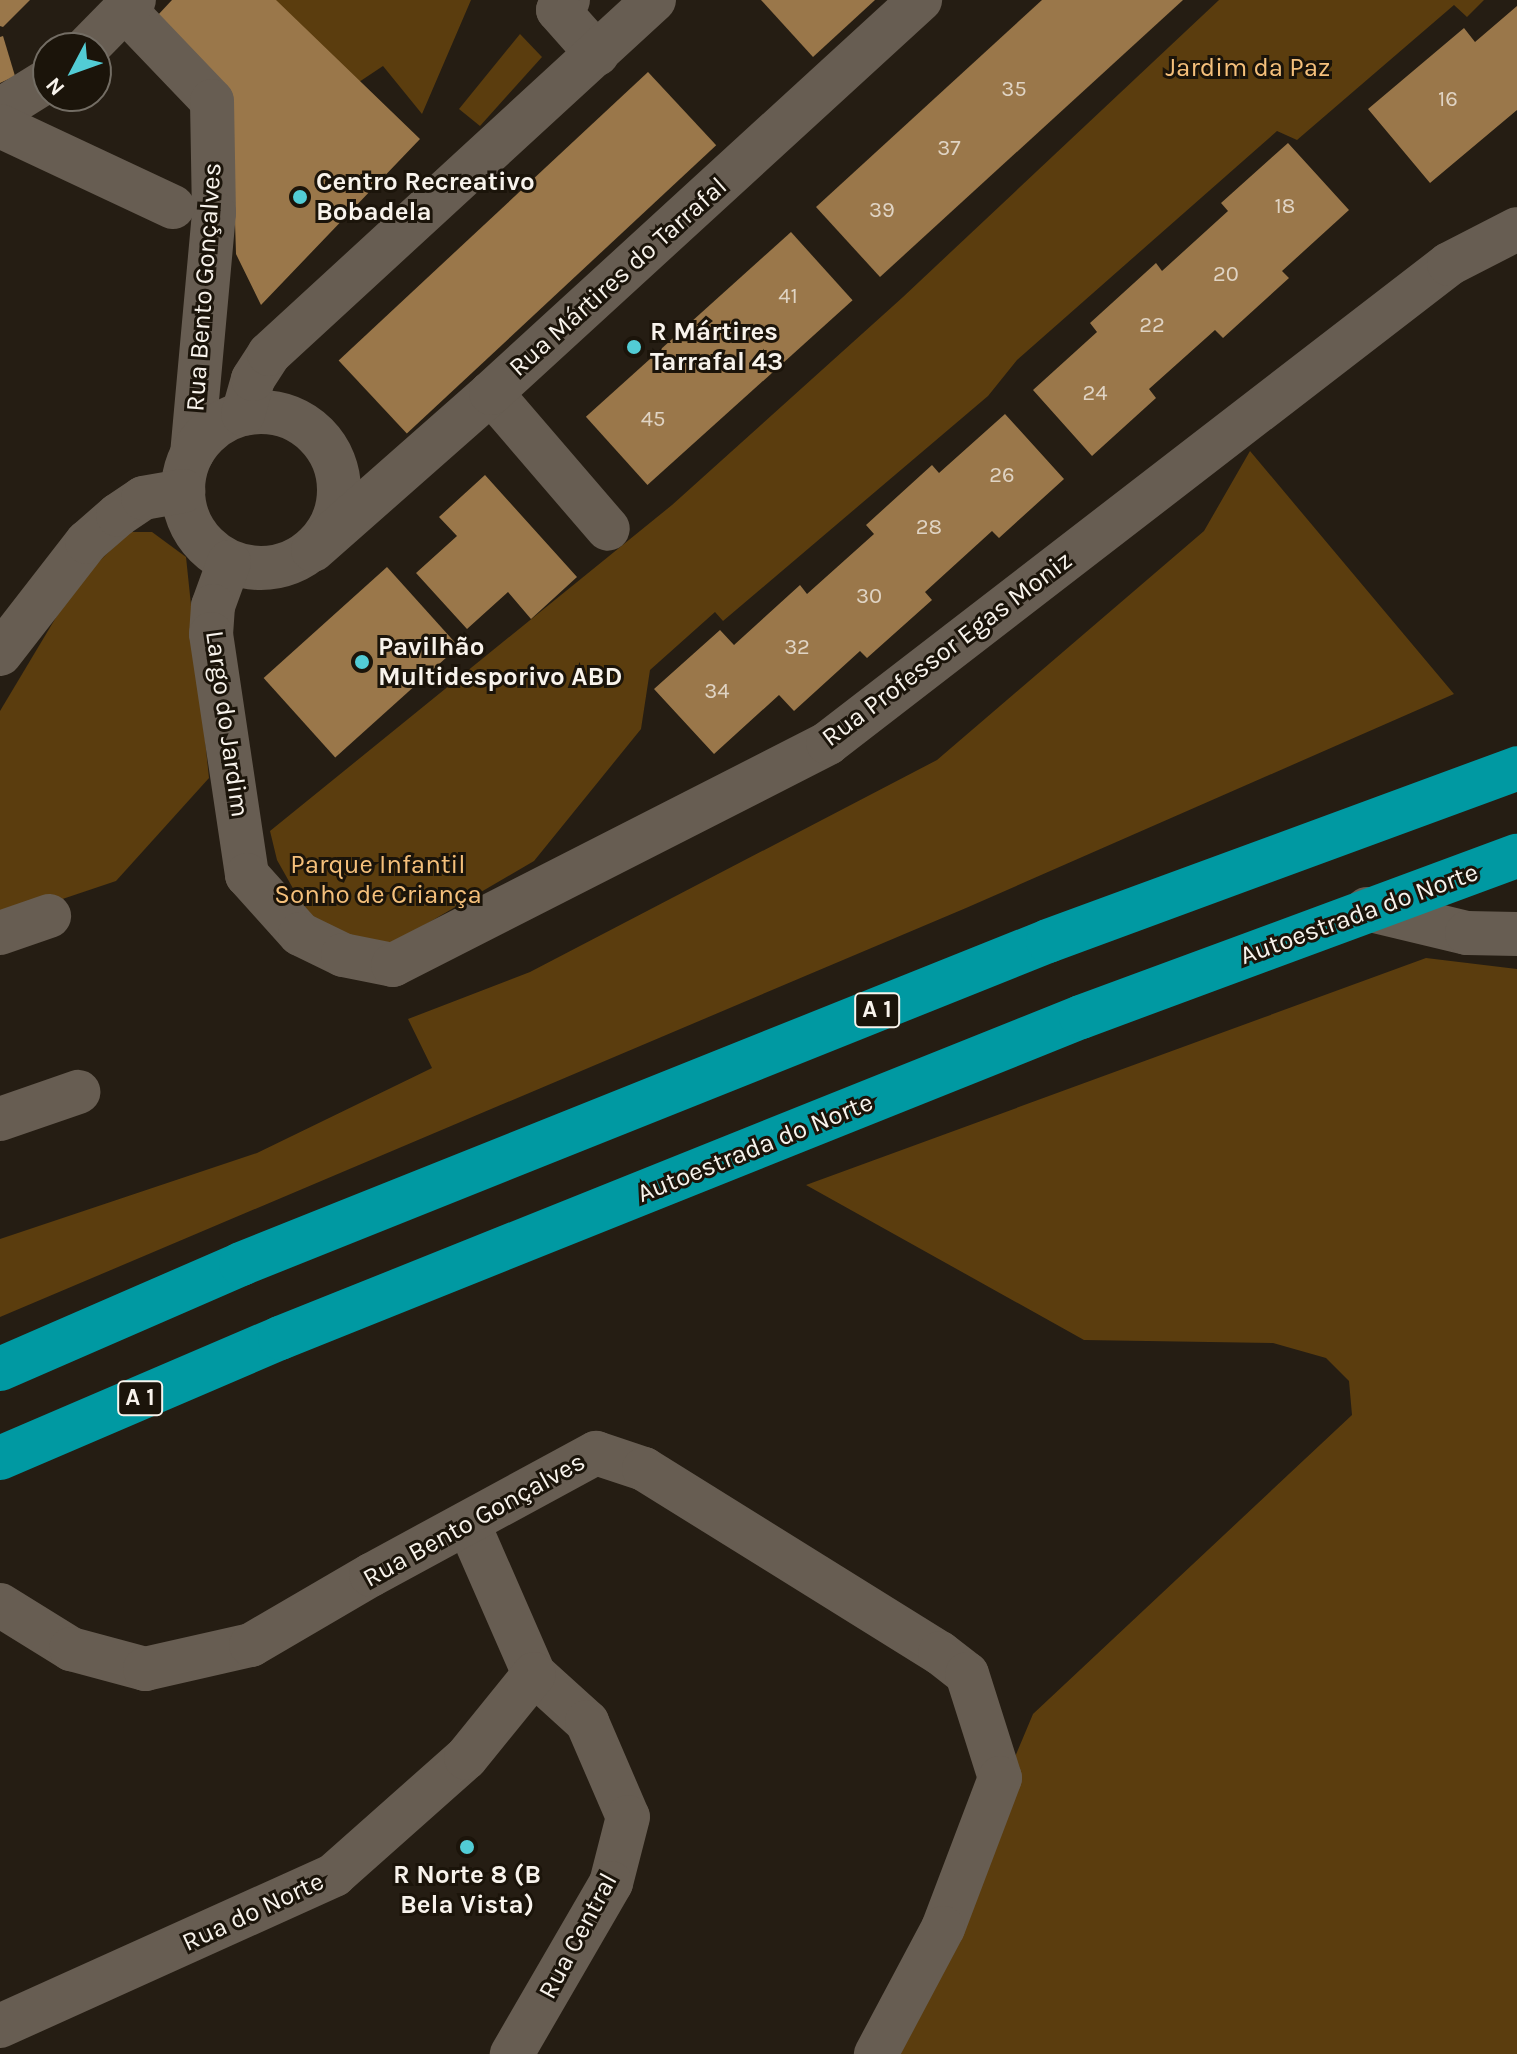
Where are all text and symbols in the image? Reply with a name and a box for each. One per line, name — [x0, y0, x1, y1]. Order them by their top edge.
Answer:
north arrow — [32, 32, 112, 112]
park label: Jardim da Paz — [1166, 52, 1330, 84]
text: N — [40, 72, 70, 101]
house number: 35 — [1001, 77, 1027, 103]
house number: 16 — [1438, 87, 1458, 113]
house number: 37 — [937, 136, 961, 162]
street label: Rua Bento Gonçalves — [180, 162, 228, 412]
place label: Centro Recreativo Bobadela — [316, 166, 535, 228]
street label: Rua Mártires do Tarrafal — [503, 171, 733, 383]
marker: Centro Recreativo Bobadela — [291, 188, 309, 206]
house number: 18 — [1275, 194, 1295, 220]
house number: 39 — [869, 198, 895, 224]
house number: 20 — [1213, 262, 1239, 288]
house number: 41 — [778, 284, 798, 310]
house number: 22 — [1139, 313, 1165, 339]
place label: R Mártires Tarrafal 43 — [650, 316, 783, 378]
marker: R Mártires Tarrafal 43 — [625, 338, 643, 356]
house number: 24 — [1082, 381, 1108, 407]
house number: 45 — [641, 407, 665, 433]
house number: 26 — [989, 463, 1015, 489]
house number: 28 — [916, 515, 942, 541]
street label: Rua Professor Egas Moniz — [816, 545, 1078, 753]
house number: 30 — [856, 584, 882, 610]
street label: Largo do Jardim — [198, 629, 256, 819]
place label: Pavilhão Multidesporivo ABD — [378, 631, 622, 692]
house number: 32 — [784, 635, 810, 661]
marker: Pavilhão Multidesporivo ABD — [353, 653, 371, 671]
house number: 34 — [704, 679, 730, 705]
park label: Parque Infantil Sonho de Criança — [274, 849, 482, 910]
street label: Autoestrada do Norte — [1236, 856, 1482, 972]
road number: A 1 — [853, 990, 901, 1030]
street label: Autoestrada do Norte — [633, 1086, 877, 1210]
road number: A 1 — [116, 1378, 164, 1418]
street label: Rua Bento Gonçalves — [357, 1446, 591, 1594]
marker: R Norte 8 (B Bela Vista) — [458, 1838, 476, 1856]
place label: R Norte 8 (B Bela Vista) — [393, 1859, 541, 1920]
street label: Rua do Norte — [177, 1866, 329, 1958]
street label: Rua Central — [532, 1868, 624, 2004]

